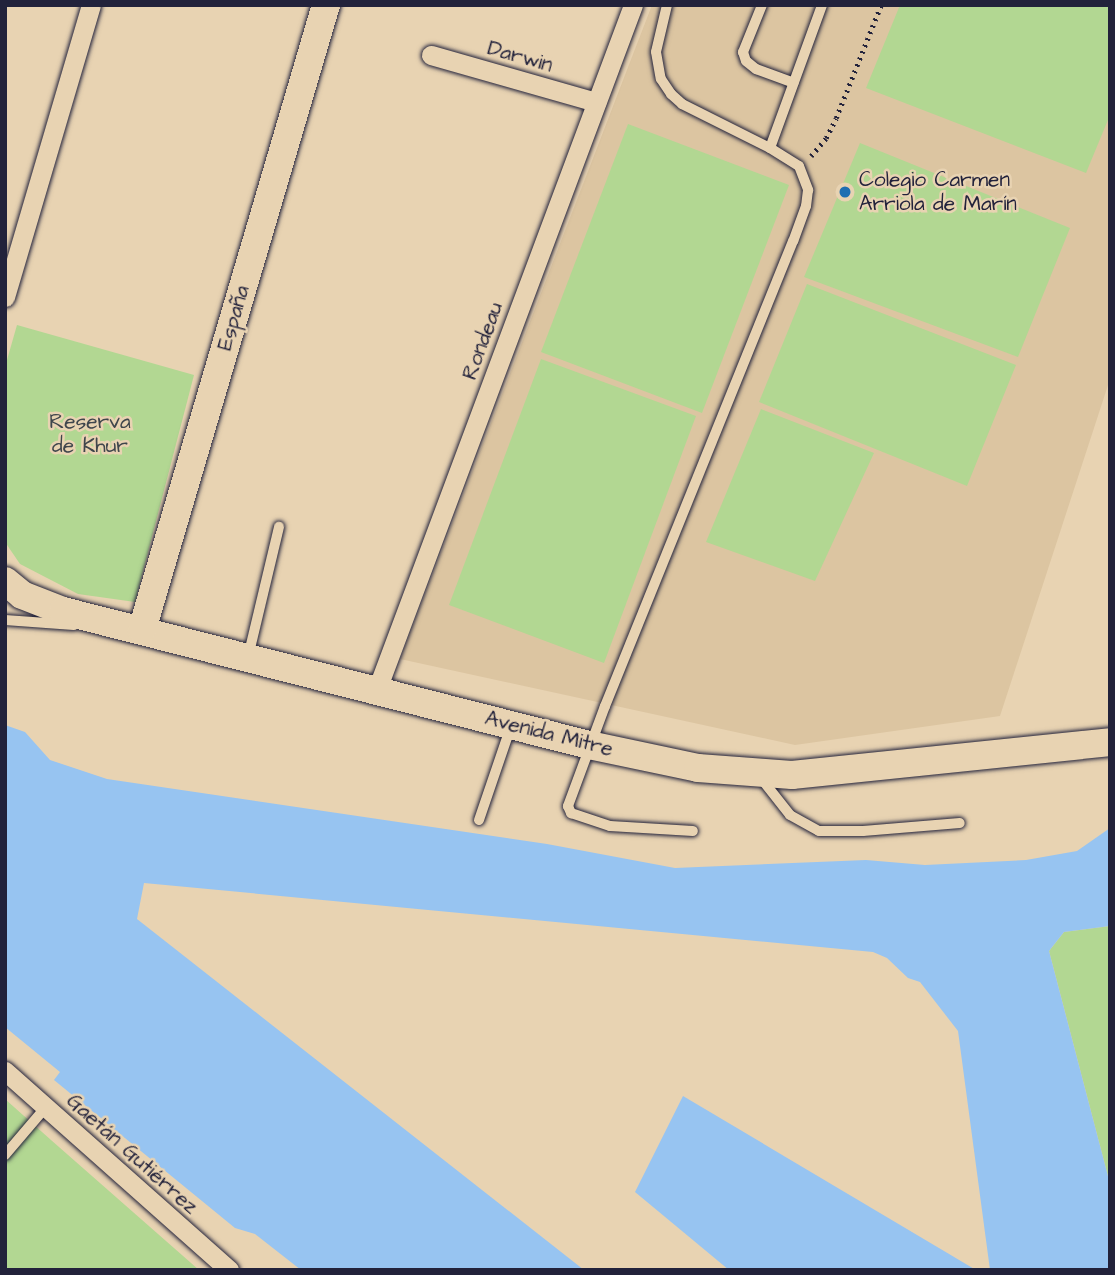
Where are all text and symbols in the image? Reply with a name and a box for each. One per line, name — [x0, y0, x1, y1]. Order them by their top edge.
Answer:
street label: Darwin — [485, 36, 555, 78]
place label: Colegio Carmen Arriola de Marín — [859, 167, 1017, 217]
marker: Colegio Carmen Arriola de Marín — [837, 184, 853, 200]
street label: España — [213, 283, 255, 353]
street label: Rondeau — [457, 299, 509, 383]
park label: Reserva de Khur — [49, 409, 131, 459]
street label: Avenida Mitre — [482, 706, 616, 762]
street label: Gaetán Gutiérrez — [61, 1088, 203, 1220]

